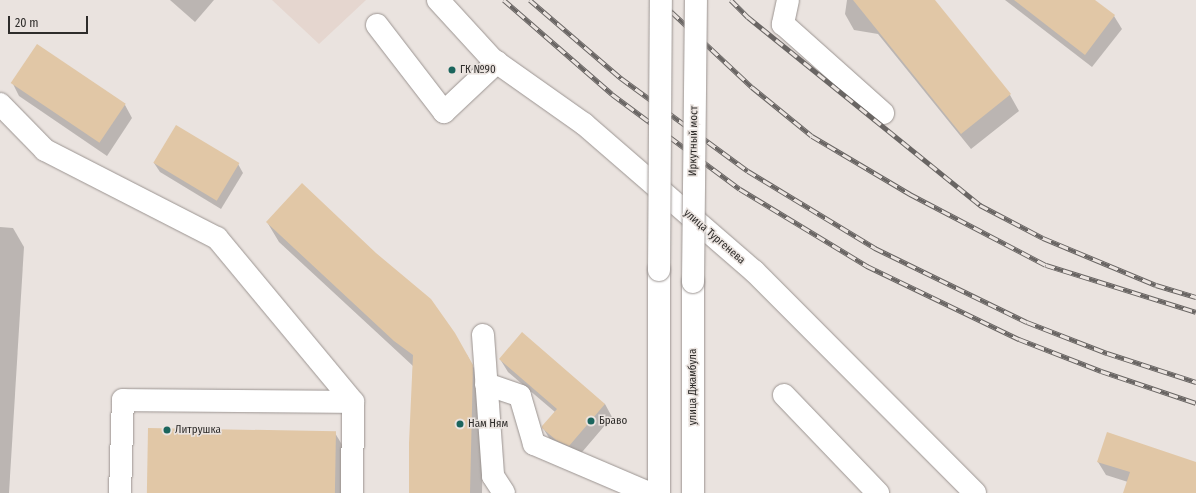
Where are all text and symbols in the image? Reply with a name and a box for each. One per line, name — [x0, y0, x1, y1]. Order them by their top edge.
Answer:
scale bar — [10, 8, 90, 34]
text: 20 m — [15, 16, 39, 30]
place label: ГК №90 — [460, 63, 496, 77]
marker: ГК №90 — [447, 65, 457, 75]
street label: Иркутный мост — [687, 106, 701, 176]
street label: улица Тургенева — [681, 207, 747, 267]
street label: улица Джамбула — [686, 349, 700, 425]
place label: Браво — [599, 414, 627, 428]
marker: Браво — [586, 416, 596, 426]
place label: Нам Ням — [468, 417, 508, 431]
marker: Нам Ням — [455, 419, 465, 429]
place label: Литрушка — [175, 423, 221, 437]
marker: Литрушка — [162, 425, 172, 435]

